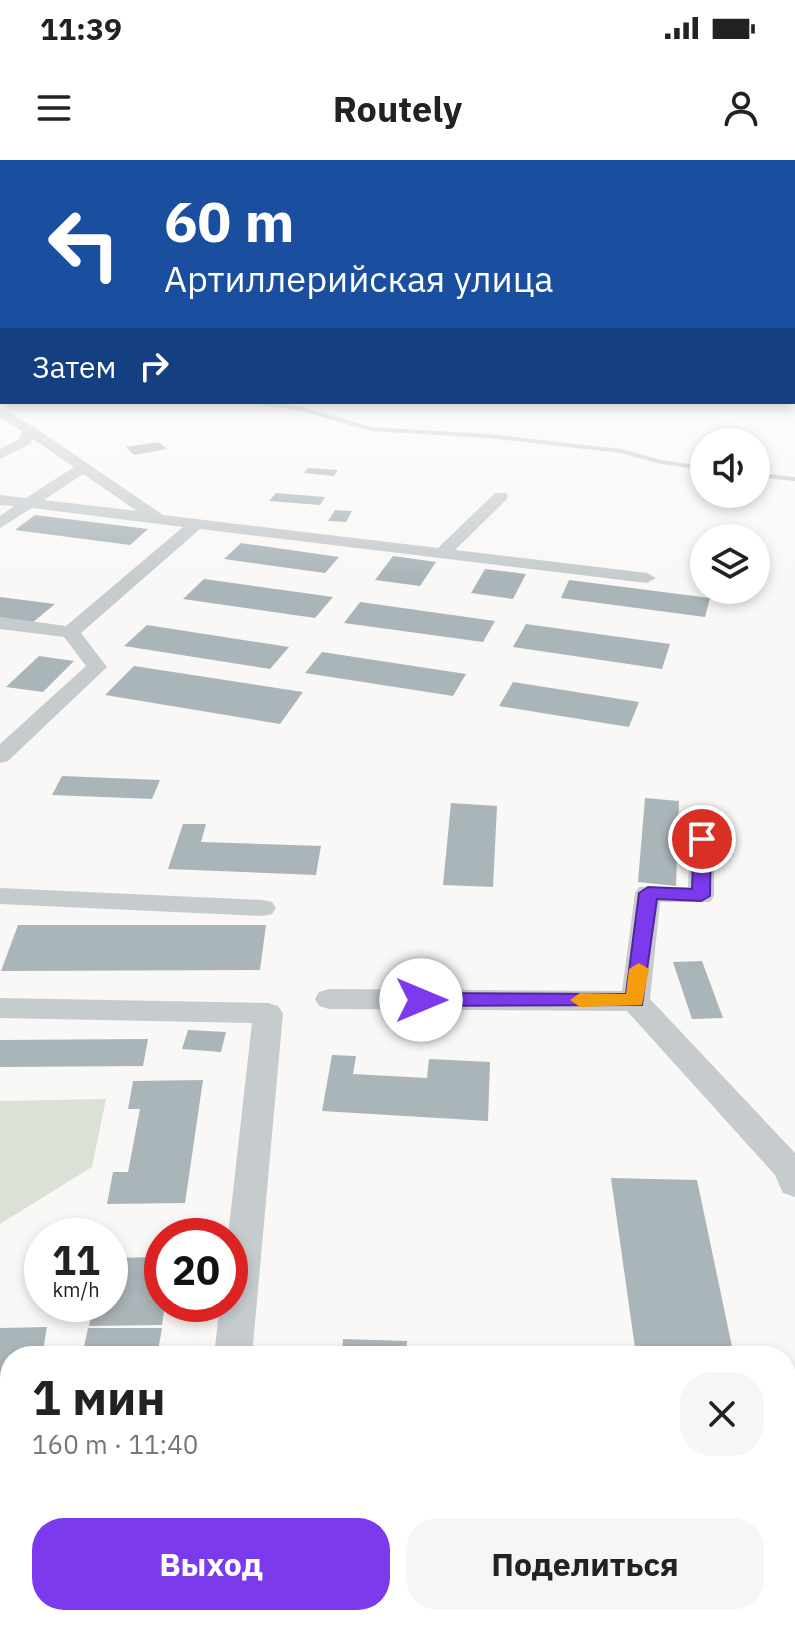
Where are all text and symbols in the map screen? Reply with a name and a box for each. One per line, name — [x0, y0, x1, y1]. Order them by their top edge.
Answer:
text: 11:39 — [40, 9, 122, 48]
text: Routely — [333, 85, 462, 132]
icon: menu — [32, 86, 76, 130]
icon: person — [719, 86, 763, 130]
text: 60 m — [164, 185, 294, 257]
icon: left — [32, 192, 136, 296]
text: Артиллерийская улица — [164, 255, 554, 302]
icon: right — [132, 344, 176, 388]
text: Затем — [32, 347, 116, 386]
map controls — [690, 428, 770, 604]
button: sound — [690, 428, 770, 508]
button: layers — [690, 524, 770, 604]
pin — [668, 805, 736, 873]
icon: arrive — [680, 817, 724, 861]
position arrow — [379, 958, 463, 1042]
speed limit sign: 20 — [144, 1218, 248, 1322]
text: 11 — [52, 1234, 100, 1286]
text: km/h — [52, 1276, 100, 1303]
text: 1 мин — [32, 1366, 166, 1428]
button: close — [680, 1372, 764, 1456]
text: 160 m · 11:40 — [32, 1427, 198, 1461]
button: Выход — [32, 1518, 390, 1610]
button: Поделиться — [406, 1518, 764, 1610]

